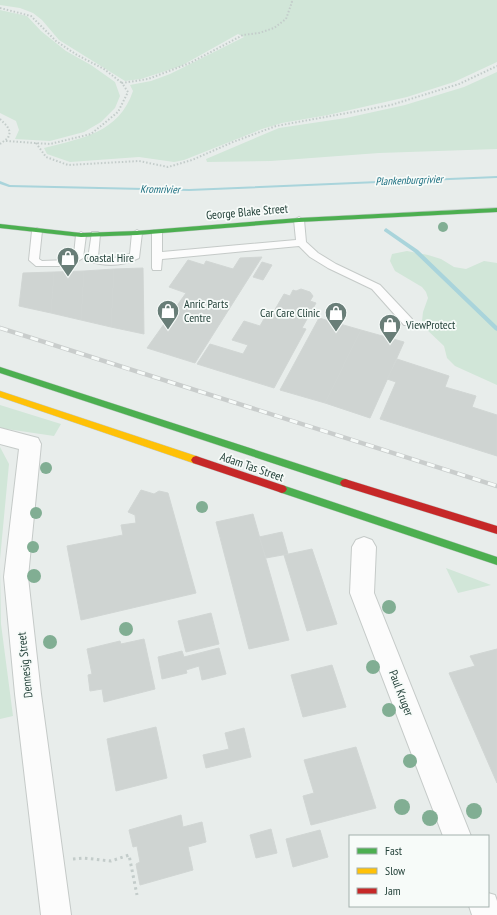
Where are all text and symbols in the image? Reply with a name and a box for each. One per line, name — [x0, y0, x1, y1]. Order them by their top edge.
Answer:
water label: Plankenburgrivier — [375, 172, 445, 188]
water label: Kromrivier — [140, 182, 182, 196]
street label: George Blake Street — [205, 200, 289, 223]
shop icon: Coastal Hire — [55, 245, 81, 278]
place label: Coastal Hire — [84, 250, 134, 265]
place label: Anric Parts Centre — [184, 296, 228, 325]
shop icon: Anric Parts Centre — [155, 298, 181, 331]
shop icon: Car Care Clinic — [323, 300, 349, 333]
place label: Car Care Clinic — [260, 305, 321, 320]
shop icon: ViewProtect — [377, 312, 403, 345]
place label: ViewProtect — [405, 317, 456, 332]
street label: Adam Tas Street — [218, 449, 287, 485]
street label: Dennesig Street — [14, 631, 35, 699]
street label: Paul Kruger — [386, 668, 417, 719]
legend — [349, 835, 489, 907]
text: Fast — [385, 843, 403, 858]
text: Slow — [385, 863, 406, 878]
text: Jam — [384, 883, 401, 898]

